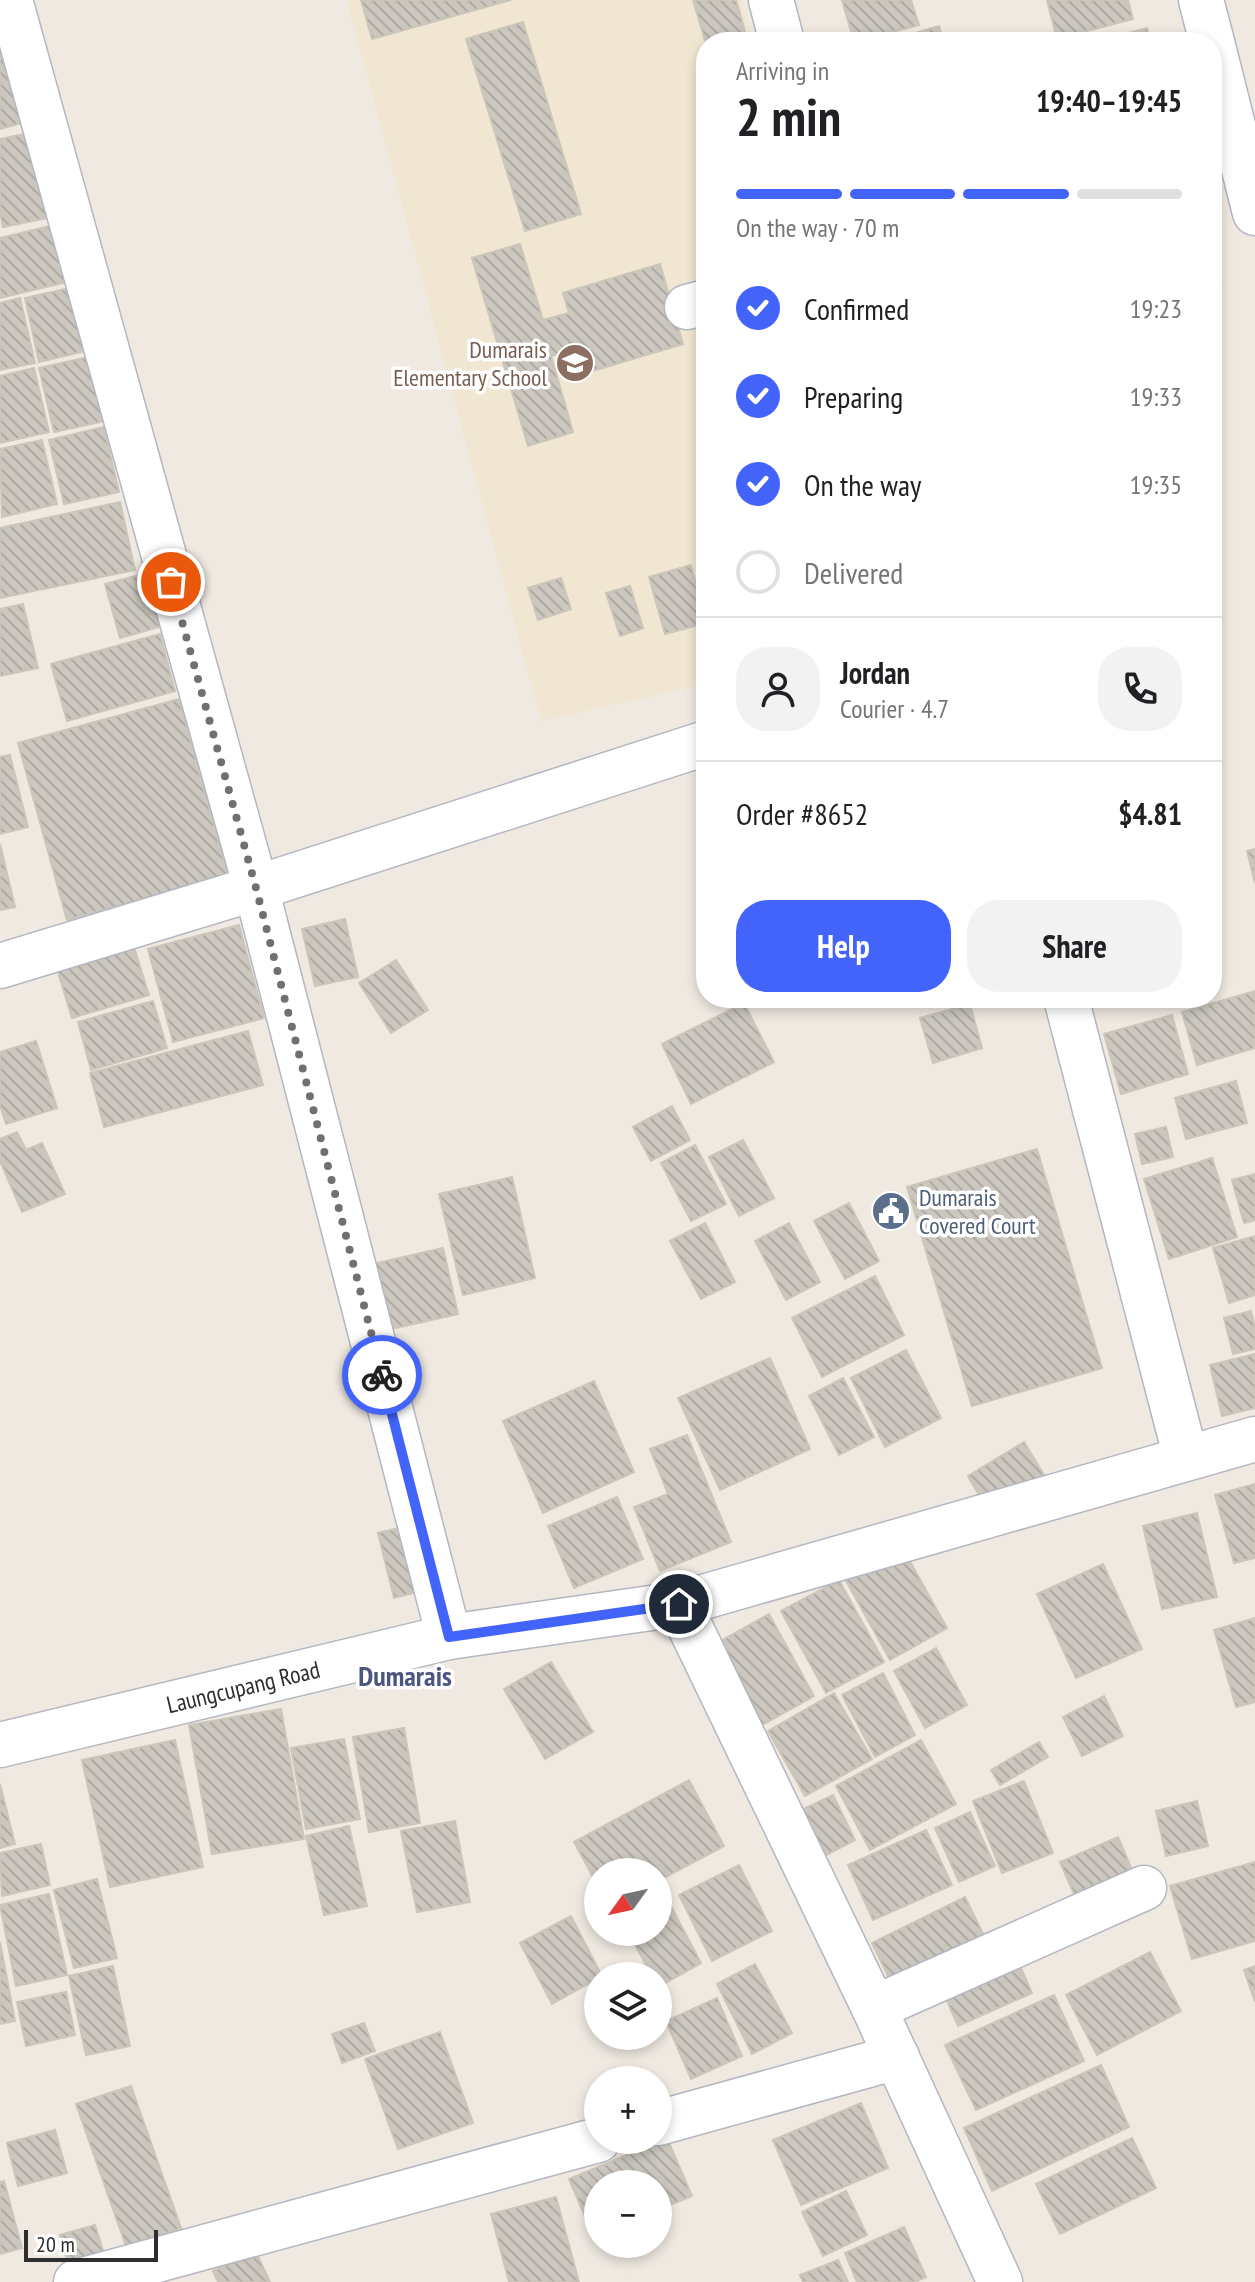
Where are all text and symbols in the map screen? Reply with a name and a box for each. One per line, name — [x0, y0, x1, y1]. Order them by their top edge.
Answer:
text: Arriving in — [736, 54, 829, 87]
text: 19:40–19:45 — [1036, 81, 1182, 120]
text: 2 min — [736, 83, 841, 150]
text: On the way · 70 m — [736, 211, 899, 244]
icon: check — [736, 286, 780, 330]
text: Confirmed — [804, 289, 909, 328]
text: 19:23 — [1130, 292, 1182, 325]
place label: Dumarais Elementary School — [393, 334, 547, 393]
school or university icon: Dumarais Elementary School — [554, 342, 596, 384]
icon: check — [736, 374, 780, 418]
text: Preparing — [804, 377, 903, 416]
text: 19:33 — [1130, 380, 1182, 413]
icon: check — [736, 462, 780, 506]
text: On the way — [804, 465, 921, 504]
text: 19:35 — [1130, 468, 1182, 501]
pin — [137, 548, 205, 616]
text: Delivered — [804, 553, 903, 592]
icon: bag — [149, 560, 193, 604]
button: person — [736, 647, 820, 731]
button: phone — [1098, 647, 1182, 731]
text: Jordan — [840, 653, 910, 692]
text: Courier · 4.7 — [840, 692, 949, 725]
text: Order #8652 — [736, 794, 868, 833]
text: $4.81 — [1118, 794, 1182, 833]
button: Help — [736, 900, 951, 992]
button: Share — [967, 900, 1182, 992]
place label: Dumarais Covered Court — [919, 1182, 1036, 1241]
public building icon: Dumarais Covered Court — [870, 1190, 912, 1232]
courier — [342, 1335, 422, 1415]
icon: bike — [360, 1353, 404, 1397]
pin — [645, 1570, 713, 1638]
icon: home — [657, 1582, 701, 1626]
street label: Laungcupang Road — [163, 1653, 323, 1720]
district label: Dumarais — [358, 1657, 452, 1694]
north arrow — [584, 1858, 672, 1946]
map controls — [584, 1858, 672, 2258]
button: layers — [584, 1962, 672, 2050]
button: + — [584, 2066, 672, 2154]
button: − — [584, 2170, 672, 2258]
scale bar — [24, 2226, 158, 2262]
text: 20 m — [36, 2230, 75, 2258]

